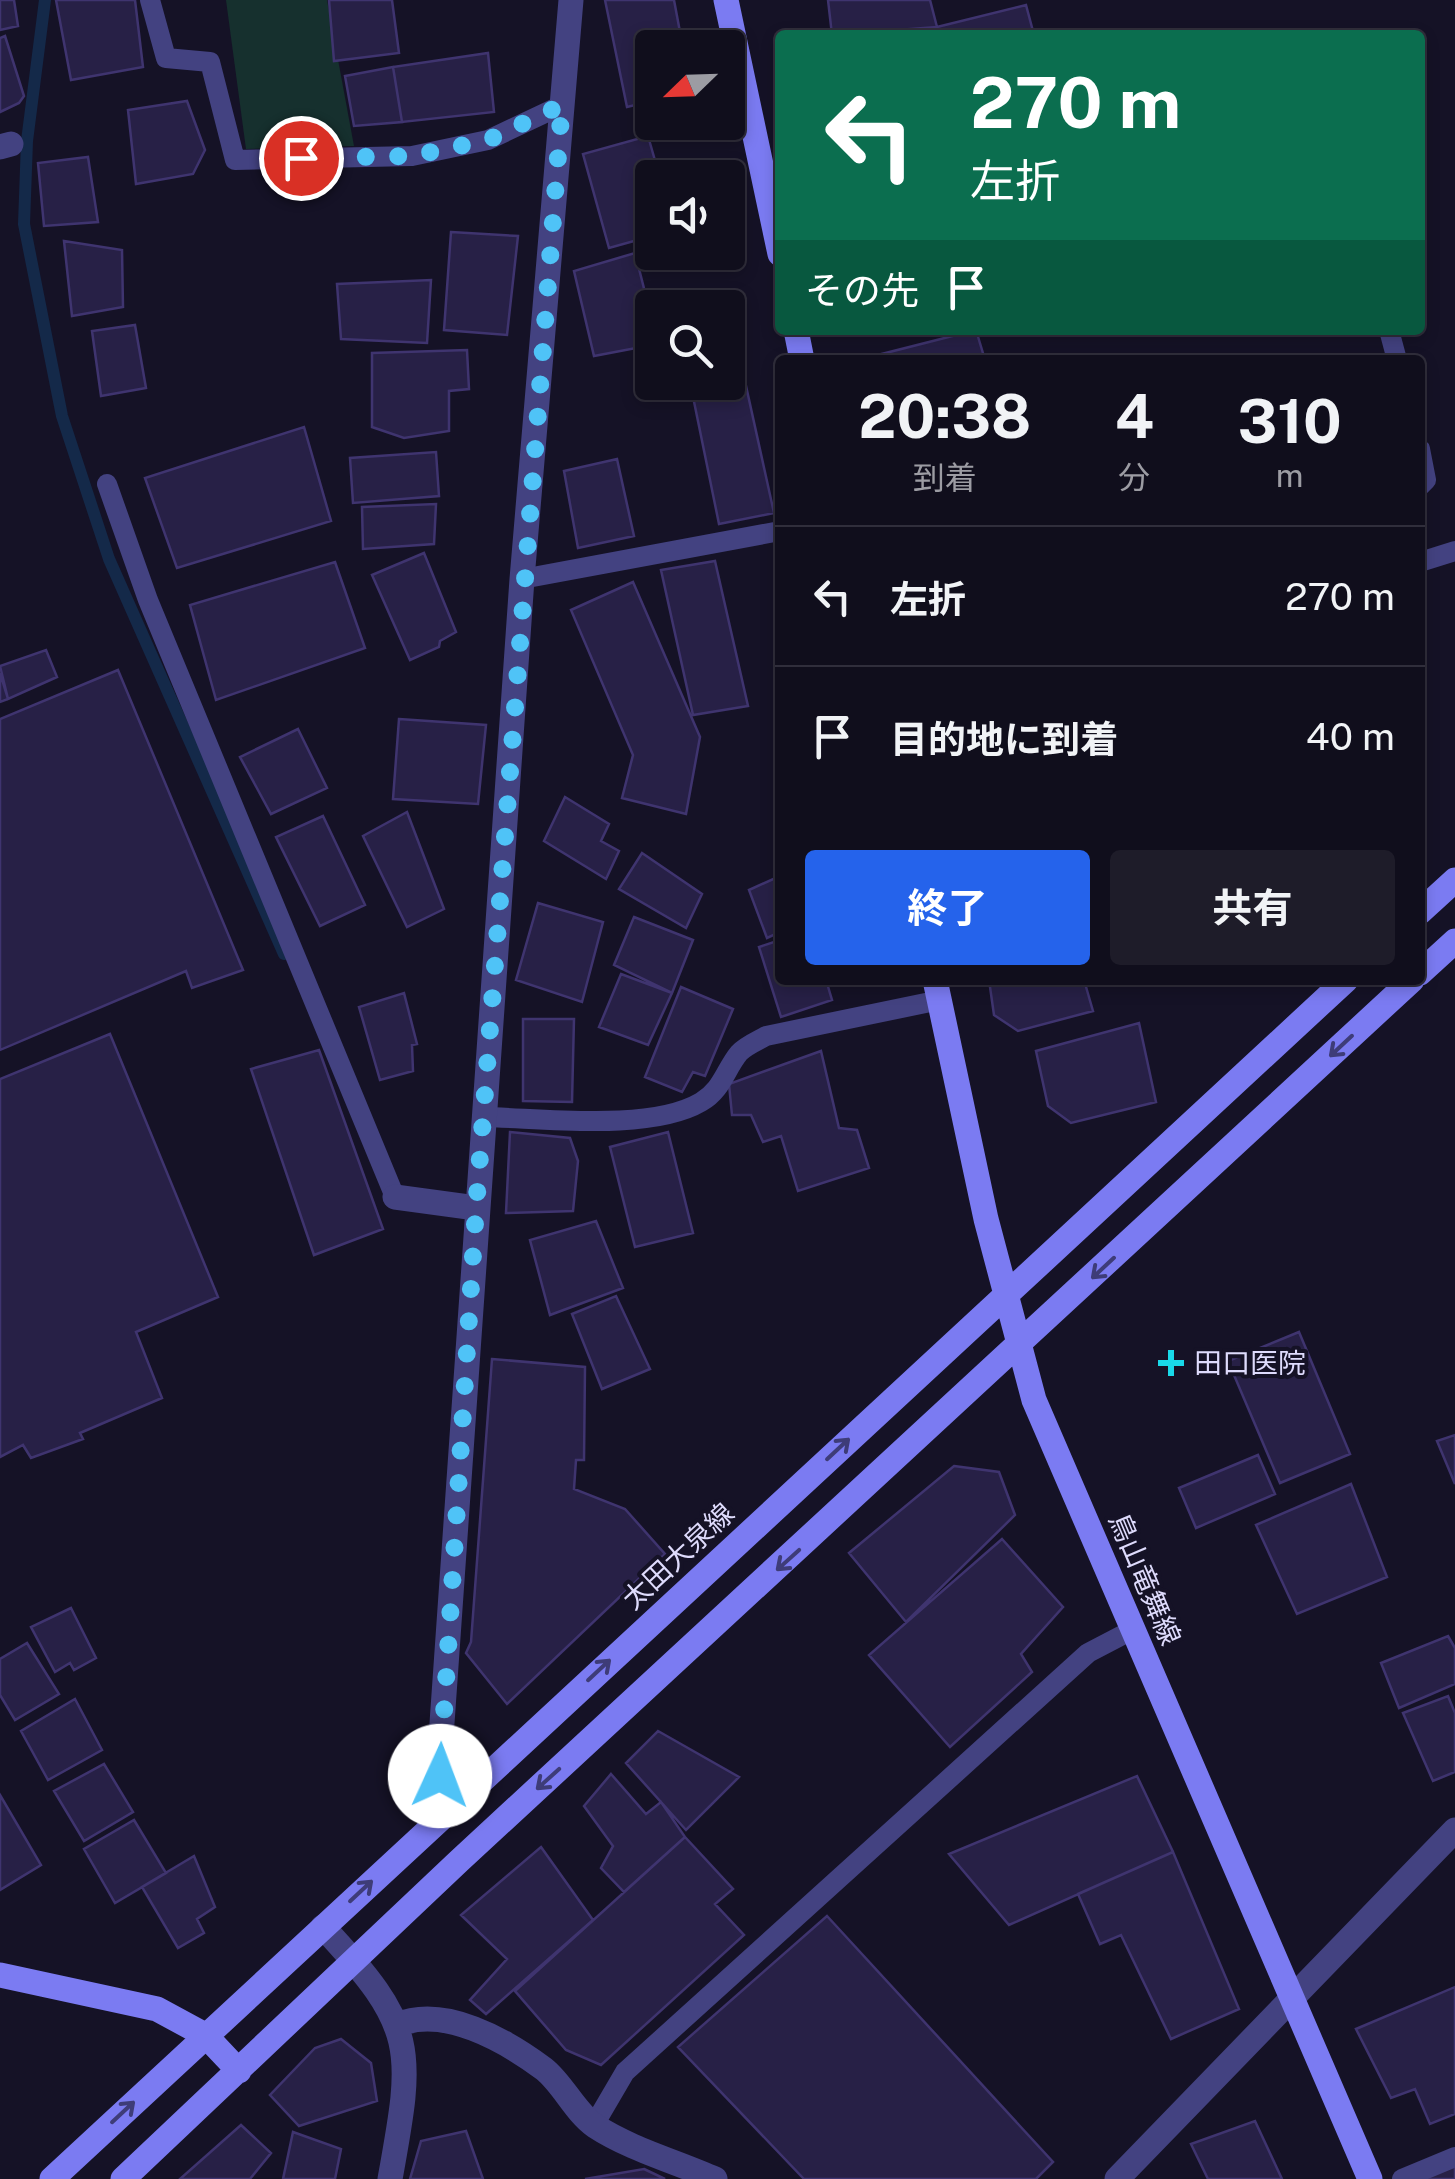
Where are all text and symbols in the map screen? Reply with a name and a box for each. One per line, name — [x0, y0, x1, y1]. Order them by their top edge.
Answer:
north arrow — [635, 30, 745, 140]
map controls — [635, 30, 745, 400]
text: 270 m — [970, 61, 1181, 144]
icon: left — [805, 70, 935, 200]
pin — [259, 116, 344, 201]
icon: arrive — [274, 131, 329, 186]
text: 左折 — [970, 154, 1060, 207]
button: sound — [635, 160, 745, 270]
icon: arrive — [939, 260, 994, 315]
text: その先 — [805, 268, 919, 313]
button: search — [635, 290, 745, 400]
text: 20:38 — [858, 381, 1031, 452]
text: 4 — [1115, 381, 1154, 452]
text: 310 — [1237, 386, 1342, 457]
text: m — [1276, 457, 1303, 494]
text: 到着 — [913, 459, 977, 496]
text: 分 — [1118, 459, 1150, 496]
icon: left — [805, 569, 860, 624]
text: 270 m — [1285, 574, 1395, 619]
text: 左折 — [890, 577, 966, 622]
icon: arrive — [805, 709, 860, 764]
text: 40 m — [1306, 714, 1395, 759]
text: 目的地に到着 — [890, 717, 1118, 762]
button: 終了 — [805, 850, 1090, 965]
button: 共有 — [1110, 850, 1395, 965]
one-way arrow — [1329, 1034, 1354, 1057]
one-way arrow — [1092, 1256, 1116, 1280]
place label: 田口医院 — [1194, 1346, 1306, 1379]
marker: 田口医院 — [1158, 1350, 1184, 1376]
one-way arrow — [825, 1438, 850, 1461]
street label: 太田大泉線 — [615, 1496, 740, 1615]
street label: 鳥山竜舞線 — [1103, 1508, 1188, 1650]
one-way arrow — [776, 1548, 800, 1572]
one-way arrow — [586, 1659, 611, 1682]
position arrow — [388, 1724, 492, 1828]
one-way arrow — [536, 1767, 561, 1790]
one-way arrow — [348, 1880, 373, 1903]
one-way arrow — [110, 2101, 135, 2124]

